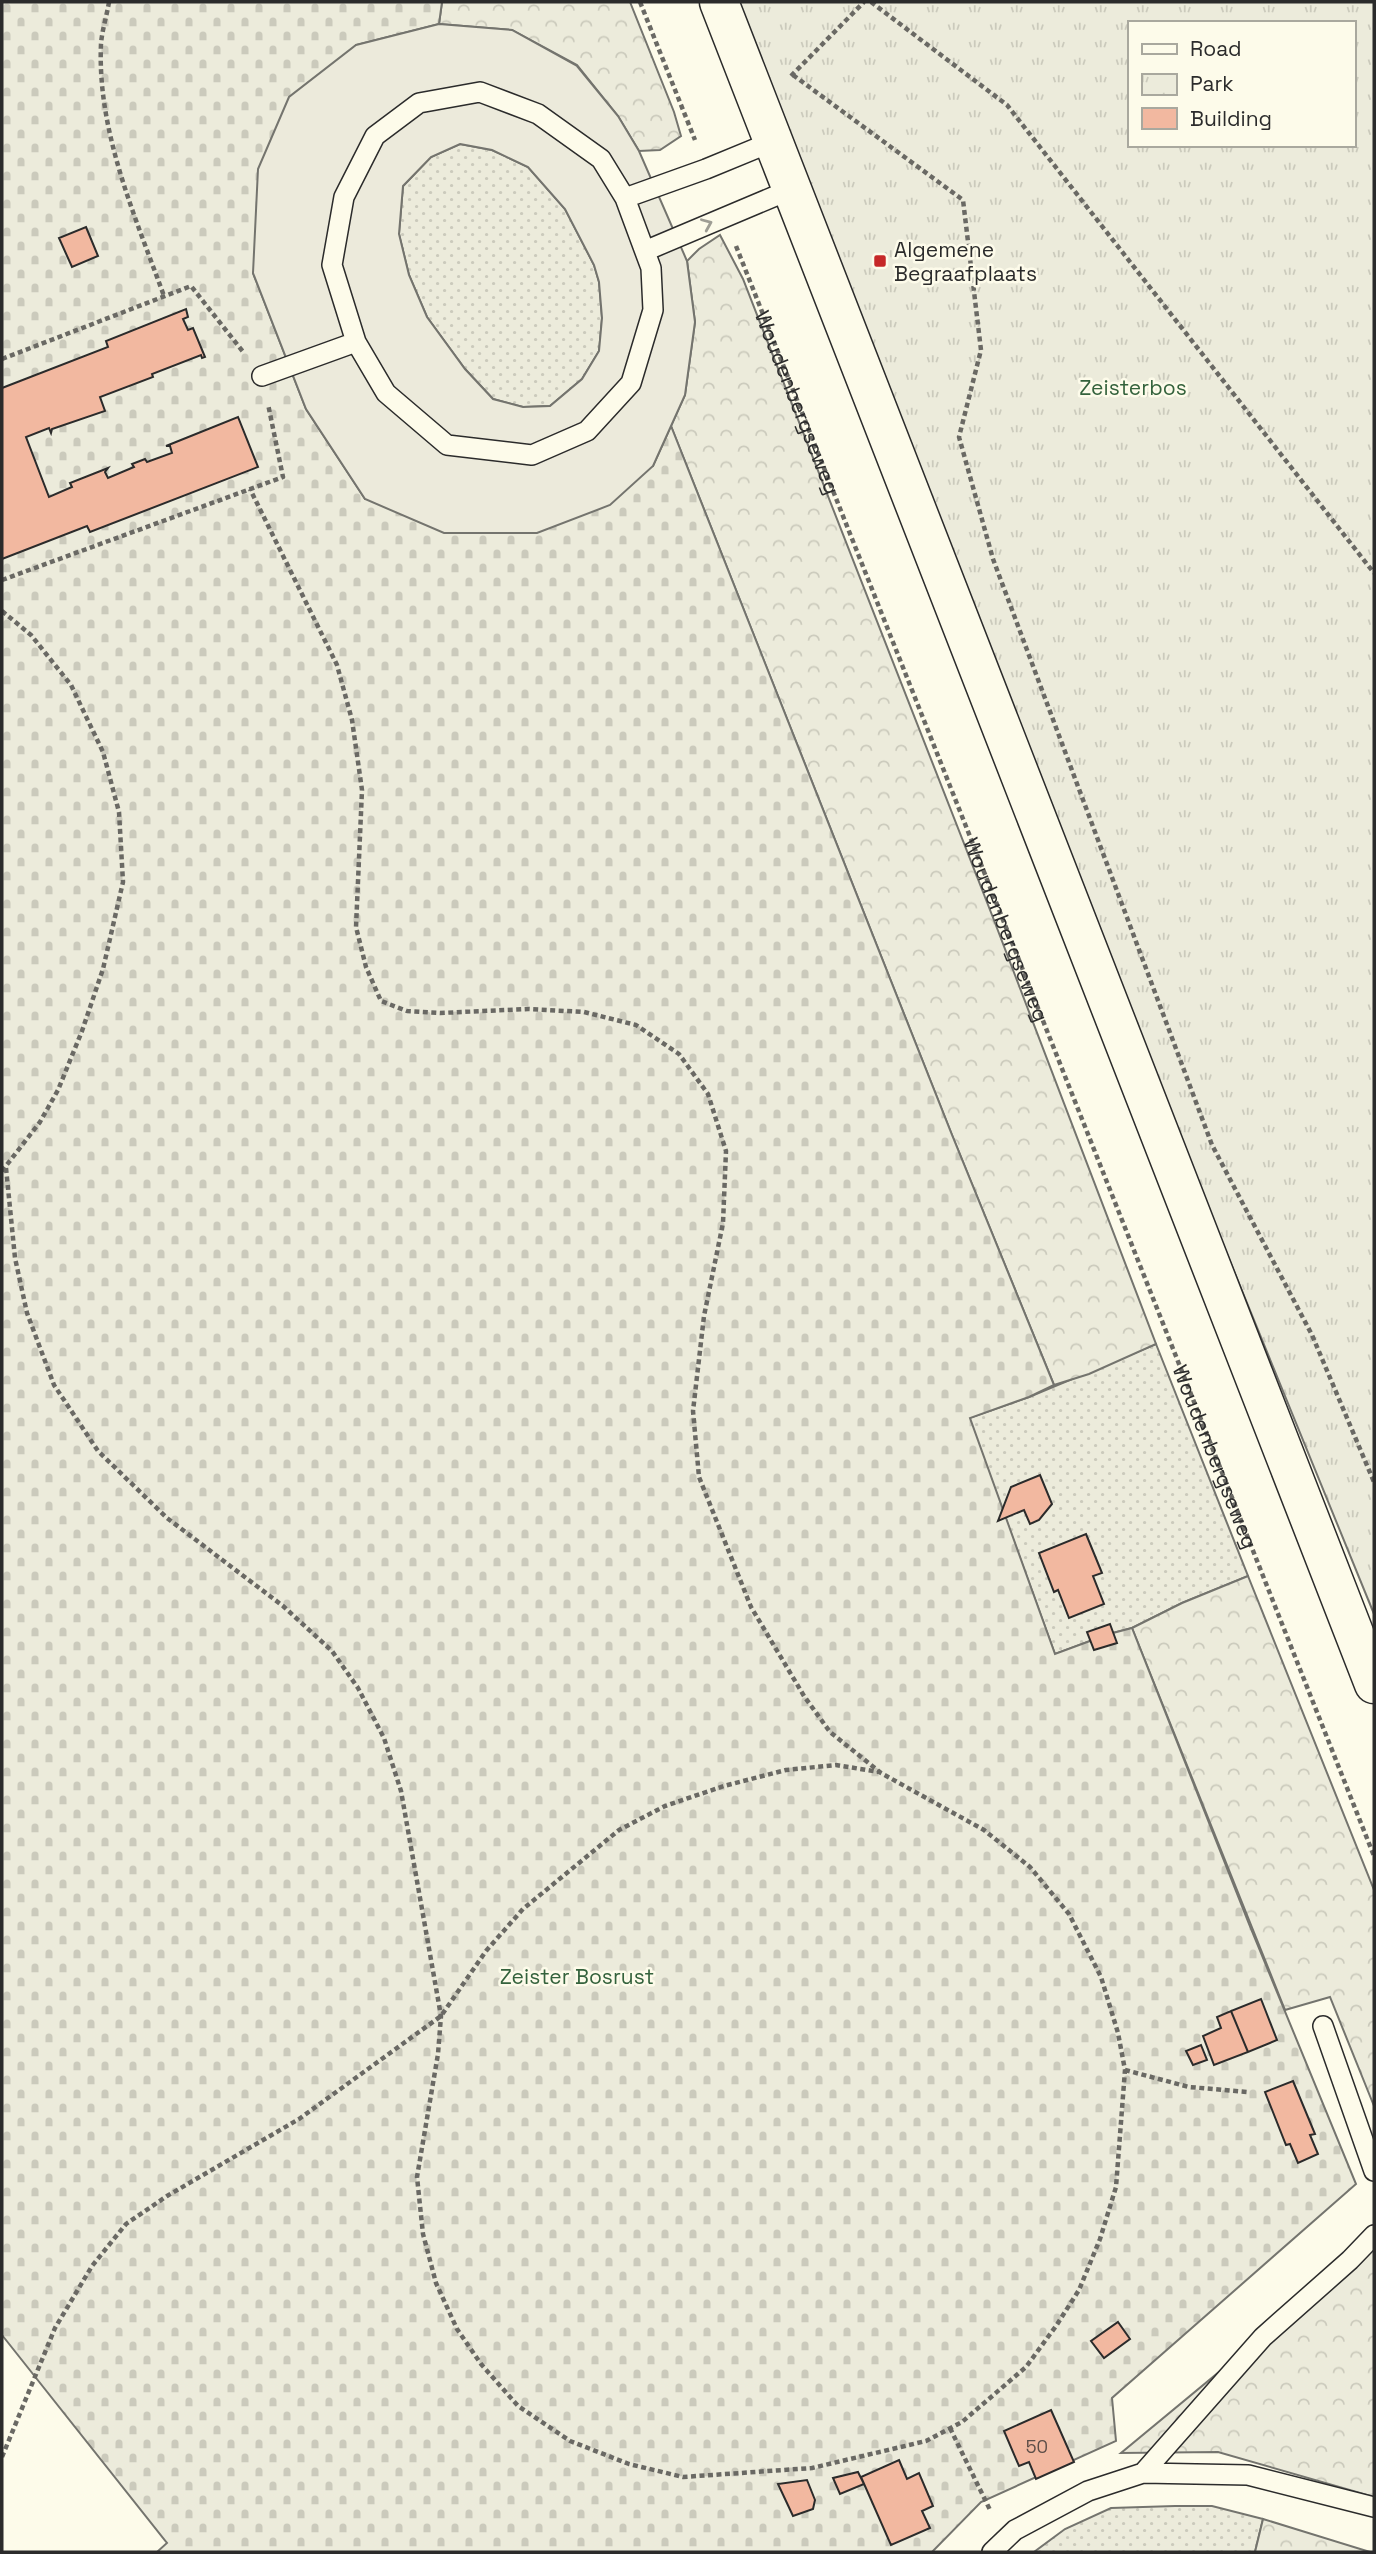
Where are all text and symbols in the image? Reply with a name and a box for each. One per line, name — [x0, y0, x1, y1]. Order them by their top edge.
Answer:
legend — [1128, 21, 1355, 147]
text: Road — [1190, 35, 1242, 62]
text: Park — [1190, 70, 1234, 97]
text: Building — [1190, 105, 1272, 132]
one-way arrow — [701, 219, 713, 233]
place label: Algemene Begraafplaats — [894, 236, 1037, 287]
marker: Algemene Begraafplaats — [872, 253, 888, 269]
street label: Woudenbergseweg — [749, 306, 846, 498]
park label: Zeisterbos — [1079, 374, 1187, 401]
street label: Woudenbergseweg — [958, 833, 1055, 1025]
street label: Woudenbergseweg — [1167, 1361, 1264, 1552]
park label: Zeister Bosrust — [500, 1963, 654, 1990]
house number: 50 — [1026, 2435, 1048, 2458]

